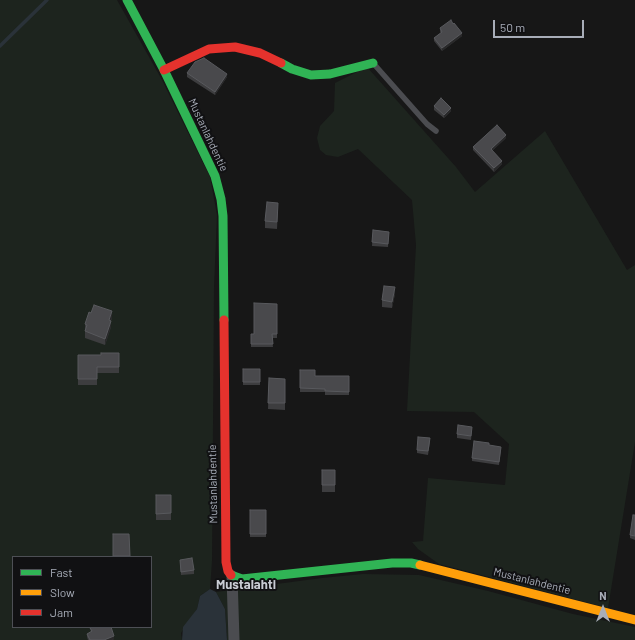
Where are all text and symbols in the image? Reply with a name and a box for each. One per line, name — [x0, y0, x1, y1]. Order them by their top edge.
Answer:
scale bar — [495, 12, 586, 38]
text: 50 m — [500, 20, 525, 34]
street label: Mustanlahdentie — [185, 96, 231, 174]
street label: Mustanlahdentie — [206, 444, 220, 524]
legend — [12, 556, 152, 628]
text: Fast — [50, 565, 73, 579]
street label: Mustanlahdentie — [492, 565, 572, 597]
district label: Mustalahti — [216, 577, 276, 593]
text: Slow — [50, 585, 75, 599]
north arrow — [583, 588, 623, 628]
text: N — [599, 589, 607, 602]
text: Jam — [50, 605, 73, 619]

